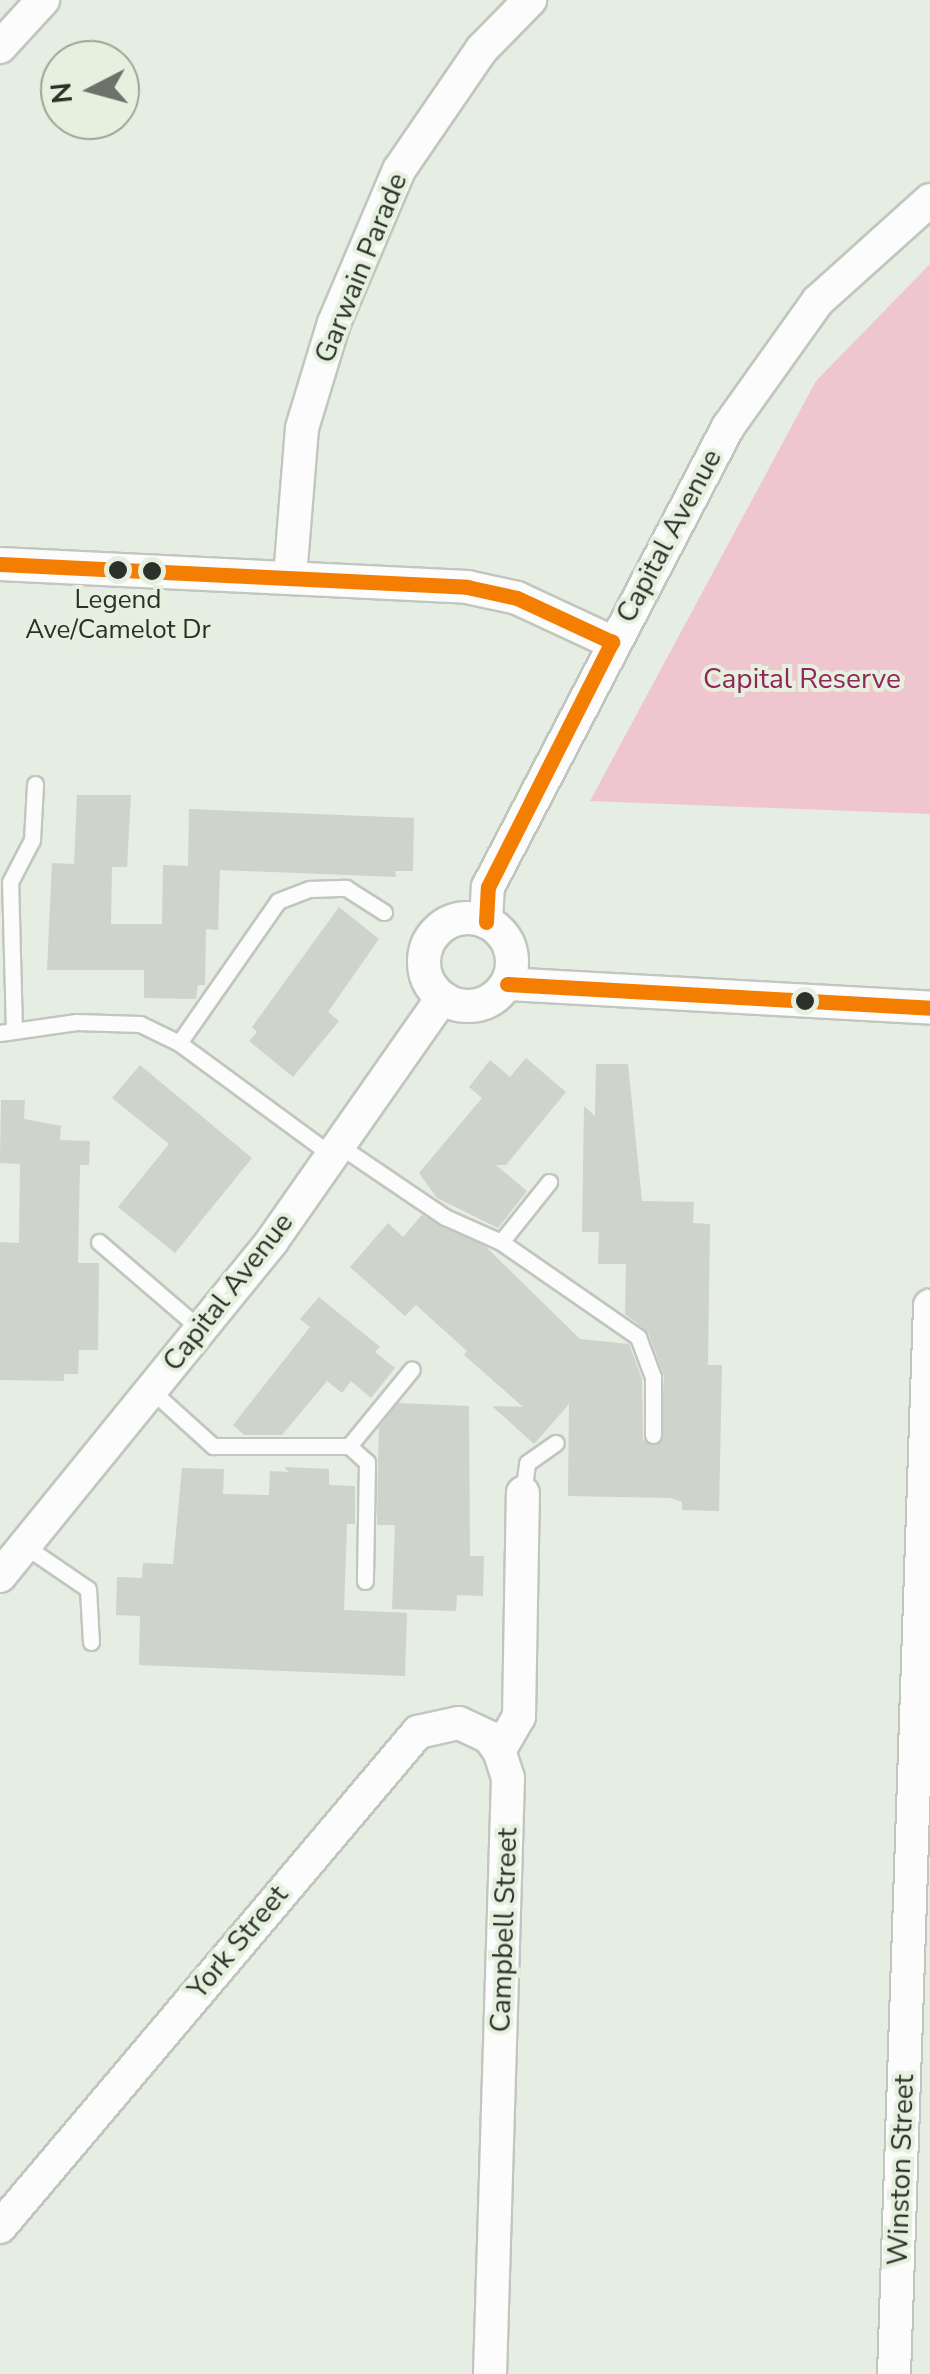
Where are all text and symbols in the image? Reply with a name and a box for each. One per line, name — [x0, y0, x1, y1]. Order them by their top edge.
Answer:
north arrow — [40, 40, 140, 140]
text: N — [42, 81, 82, 105]
street label: Garwain Parade — [308, 168, 414, 368]
street label: Capital Avenue — [609, 444, 729, 628]
marker: Legend Ave/Camelot Dr — [108, 560, 128, 580]
unlabelled marker — [142, 561, 162, 581]
place label: Legend Ave/Camelot Dr — [25, 584, 211, 646]
park label: Capital Reserve — [703, 662, 901, 696]
unlabelled marker — [795, 991, 815, 1011]
street label: Capital Avenue — [156, 1206, 300, 1378]
street label: Campbell Street — [484, 1827, 524, 2033]
street label: York Street — [181, 1878, 295, 2006]
street label: Winston Street — [881, 2074, 921, 2266]

